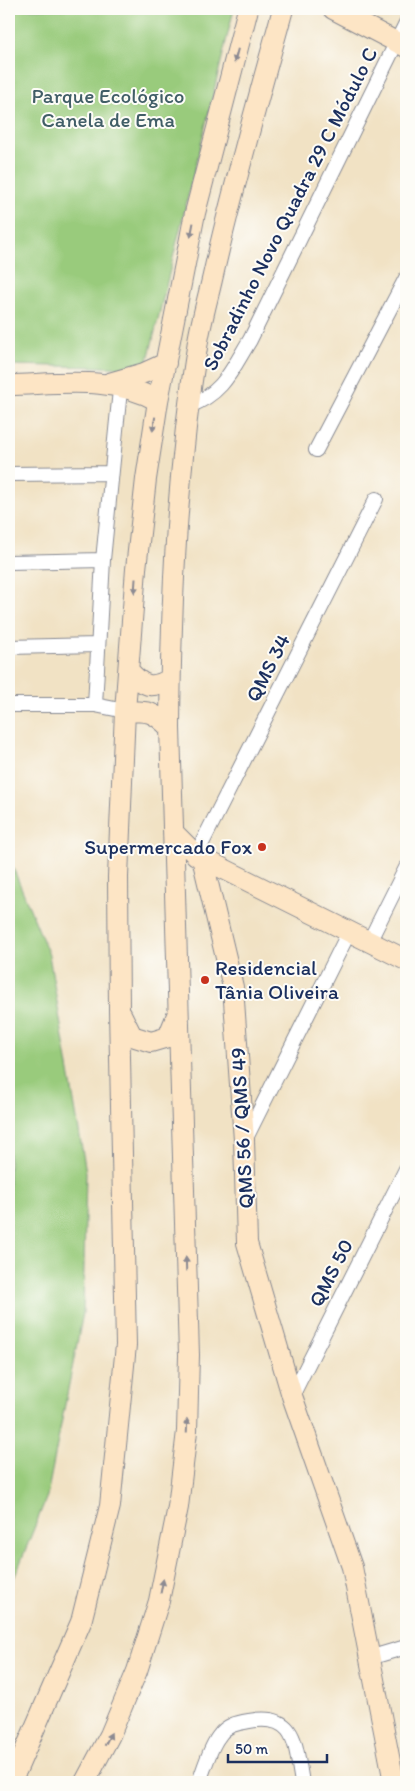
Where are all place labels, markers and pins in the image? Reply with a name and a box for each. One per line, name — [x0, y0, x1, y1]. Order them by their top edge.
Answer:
place label: Supermercado Fox — [84, 834, 253, 859]
marker: Supermercado Fox — [256, 841, 268, 853]
place label: Residencial Tânia Oliveira — [215, 955, 339, 1004]
marker: Residencial Tânia Oliveira — [199, 974, 211, 986]

